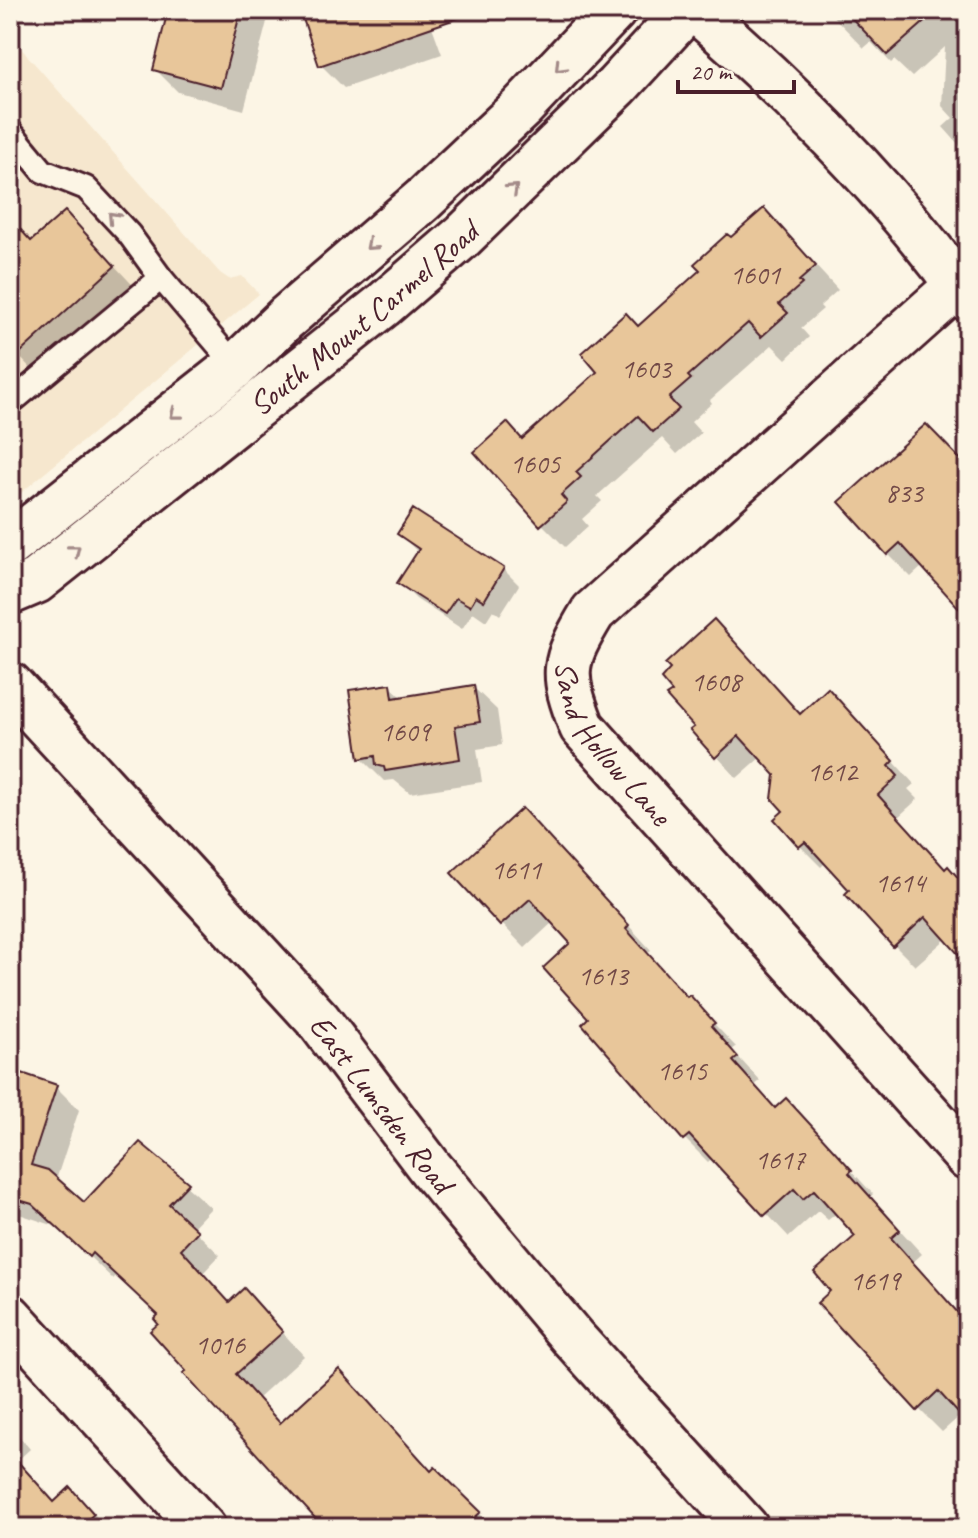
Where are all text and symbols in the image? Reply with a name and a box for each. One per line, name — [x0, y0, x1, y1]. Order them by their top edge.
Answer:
scale bar — [678, 44, 794, 94]
text: 20 m — [690, 57, 733, 87]
one-way arrow — [555, 58, 570, 72]
one-way arrow — [504, 184, 518, 199]
street label: South Mount Carmel Road — [241, 209, 491, 425]
one-way arrow — [108, 211, 122, 226]
one-way arrow — [366, 235, 381, 250]
house number: 1601 — [730, 257, 782, 292]
house number: 1603 — [621, 351, 674, 386]
one-way arrow — [170, 404, 184, 419]
house number: 1605 — [510, 446, 562, 481]
house number: 833 — [885, 475, 925, 510]
one-way arrow — [66, 546, 81, 560]
street label: Sand Hollow Lane — [546, 661, 682, 836]
house number: 1608 — [691, 664, 744, 699]
house number: 1609 — [380, 714, 433, 749]
house number: 1612 — [807, 754, 860, 789]
house number: 1611 — [491, 852, 543, 887]
house number: 1614 — [875, 865, 928, 900]
house number: 1613 — [578, 958, 631, 993]
street label: East Lumsden Road — [300, 1006, 465, 1205]
house number: 1615 — [657, 1053, 709, 1088]
house number: 1617 — [755, 1142, 807, 1177]
house number: 1619 — [850, 1263, 903, 1298]
house number: 1016 — [195, 1327, 247, 1362]

